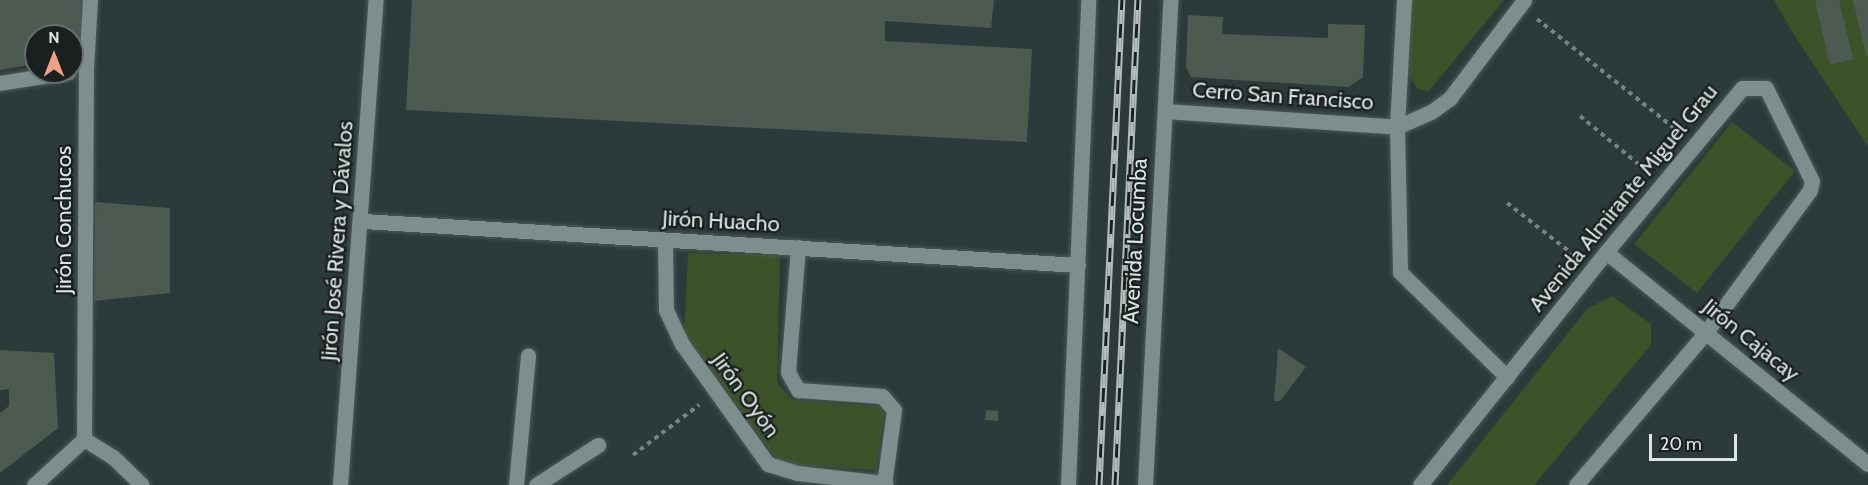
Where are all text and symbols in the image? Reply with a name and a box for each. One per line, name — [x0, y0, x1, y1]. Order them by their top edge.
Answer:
north arrow — [24, 24, 84, 84]
text: N — [48, 28, 60, 47]
street label: Cerro San Francisco — [1191, 76, 1375, 116]
street label: Avenida Almirante Miguel Grau — [1523, 79, 1723, 317]
street label: Jirón José Rivera y Dávalos — [315, 120, 359, 362]
street label: Jirón Conchucos — [51, 146, 77, 294]
street label: Avenida Locumba — [1117, 158, 1153, 324]
street label: Jirón Huacho — [662, 205, 780, 237]
street label: Jirón Cajacay — [1697, 293, 1805, 387]
street label: Jirón Oyón — [706, 347, 786, 443]
scale bar — [1652, 422, 1740, 460]
text: 20 m — [1660, 433, 1702, 455]

